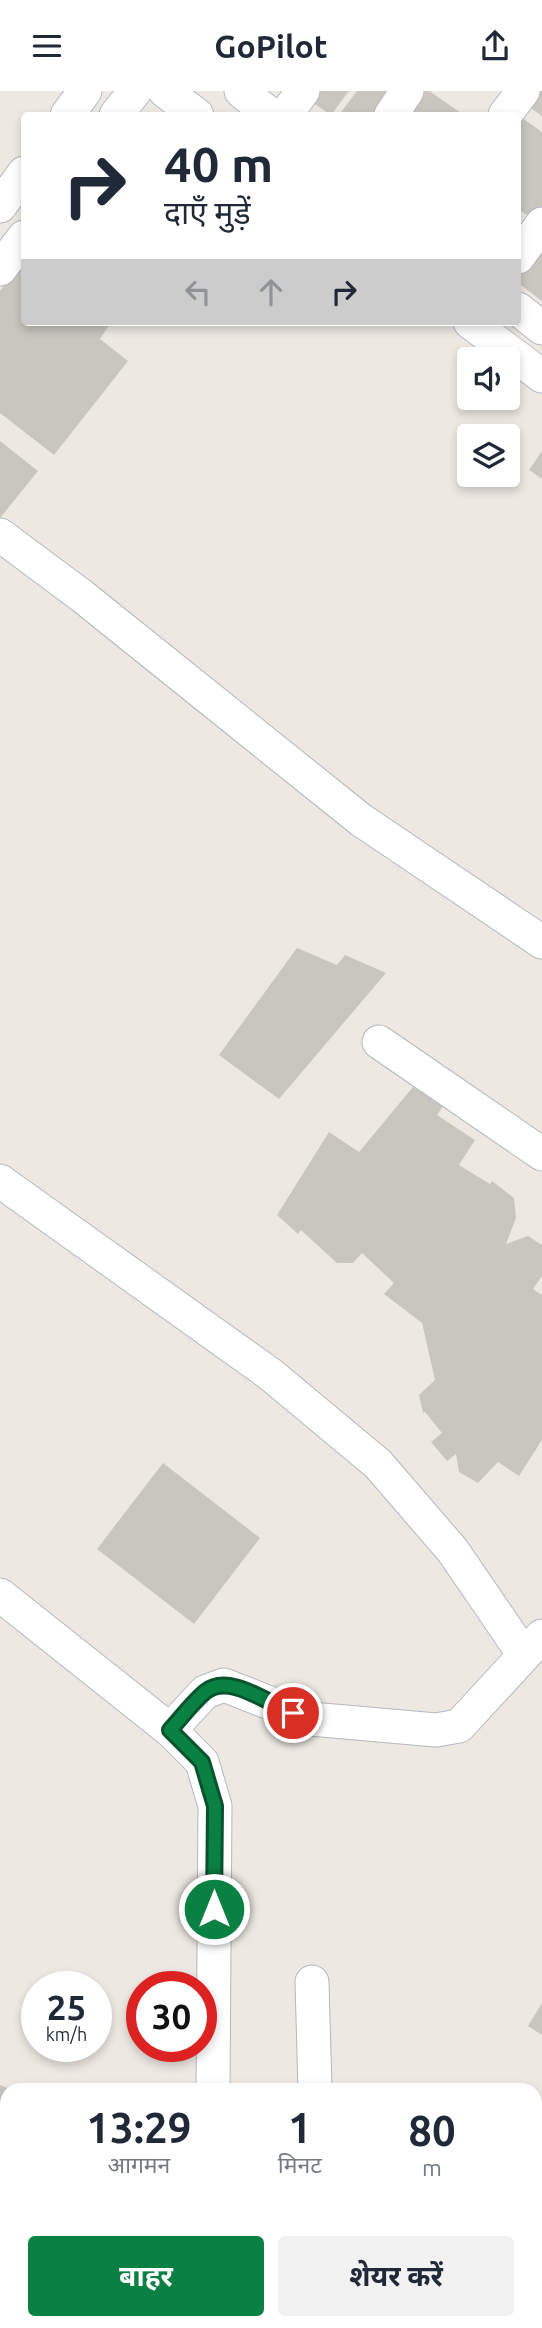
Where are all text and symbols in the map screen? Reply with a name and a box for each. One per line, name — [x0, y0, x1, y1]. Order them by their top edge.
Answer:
icon: menu — [28, 27, 66, 65]
icon: share — [476, 27, 514, 65]
text: GoPilot — [214, 28, 328, 64]
text: 40 m — [164, 136, 273, 191]
icon: right — [49, 140, 140, 231]
text: दाएँ मुड़ें — [164, 194, 251, 230]
icon: left — [179, 273, 217, 311]
icon: ahead — [252, 273, 290, 311]
icon: right — [325, 273, 363, 311]
map controls — [457, 347, 520, 487]
button: sound — [457, 347, 520, 410]
button: layers — [457, 424, 520, 487]
pin — [263, 1683, 323, 1743]
icon: arrive — [274, 1694, 312, 1732]
position arrow — [177, 1872, 251, 1946]
speed limit sign: 30 — [126, 1971, 217, 2062]
text: 25 — [47, 1987, 86, 2027]
text: km/h — [46, 2024, 87, 2044]
text: 13:29 — [86, 2104, 191, 2151]
text: 1 — [288, 2104, 312, 2151]
text: 80 — [408, 2107, 456, 2154]
text: आगमन — [107, 2152, 170, 2177]
text: मिनट — [278, 2152, 322, 2177]
text: m — [422, 2155, 442, 2180]
button: बाहर — [28, 2236, 264, 2316]
button: शेयर करें — [278, 2236, 514, 2316]

